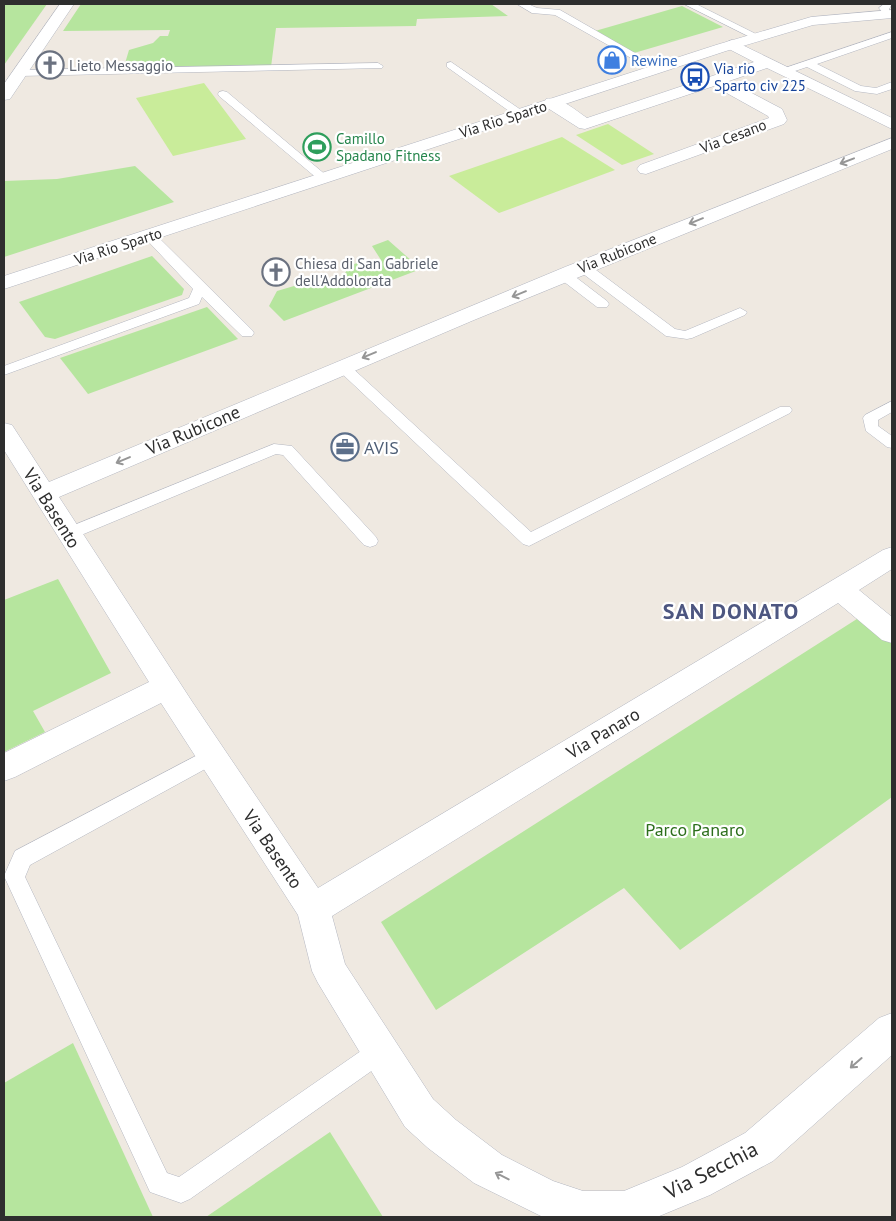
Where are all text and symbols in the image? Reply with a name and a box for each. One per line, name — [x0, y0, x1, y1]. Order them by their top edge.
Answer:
shop icon: Rewine — [597, 45, 627, 75]
church icon: Lieto Messaggio — [35, 50, 65, 80]
place label: Rewine — [631, 51, 678, 70]
place label: Lieto Messaggio — [69, 56, 173, 75]
place label: Via rio Sparto civ 225 — [713, 59, 806, 95]
bus stop icon: Via rio Sparto civ 225 — [680, 62, 710, 92]
street label: Via Rio Sparto — [456, 96, 549, 142]
street label: Via Cesano — [696, 115, 769, 158]
place label: Camillo Spadano Fitness — [336, 129, 441, 165]
sports icon: Camillo Spadano Fitness — [302, 132, 332, 162]
one-way arrow — [840, 157, 855, 166]
one-way arrow — [689, 217, 704, 226]
street label: Via Rio Sparto — [71, 223, 164, 269]
street label: Via Rubicone — [574, 229, 659, 278]
place label: Chiesa di San Gabriele dell'Addolorata — [295, 254, 438, 290]
church icon: Chiesa di San Gabriele dell'Addolorata — [261, 257, 291, 287]
one-way arrow — [512, 289, 527, 299]
one-way arrow — [362, 351, 377, 361]
street label: Via Rubicone — [142, 400, 243, 460]
office icon: AVIS — [330, 432, 360, 462]
place label: AVIS — [364, 436, 399, 459]
one-way arrow — [116, 456, 131, 465]
street label: Via Basento — [18, 463, 86, 552]
district label: SAN DONATO — [663, 597, 799, 625]
street label: Via Panaro — [561, 702, 644, 764]
street label: Via Basento — [238, 804, 308, 893]
park label: Parco Panaro — [645, 818, 745, 841]
one-way arrow — [849, 1057, 862, 1069]
street label: Via Secchia — [659, 1135, 762, 1205]
one-way arrow — [494, 1171, 509, 1181]

